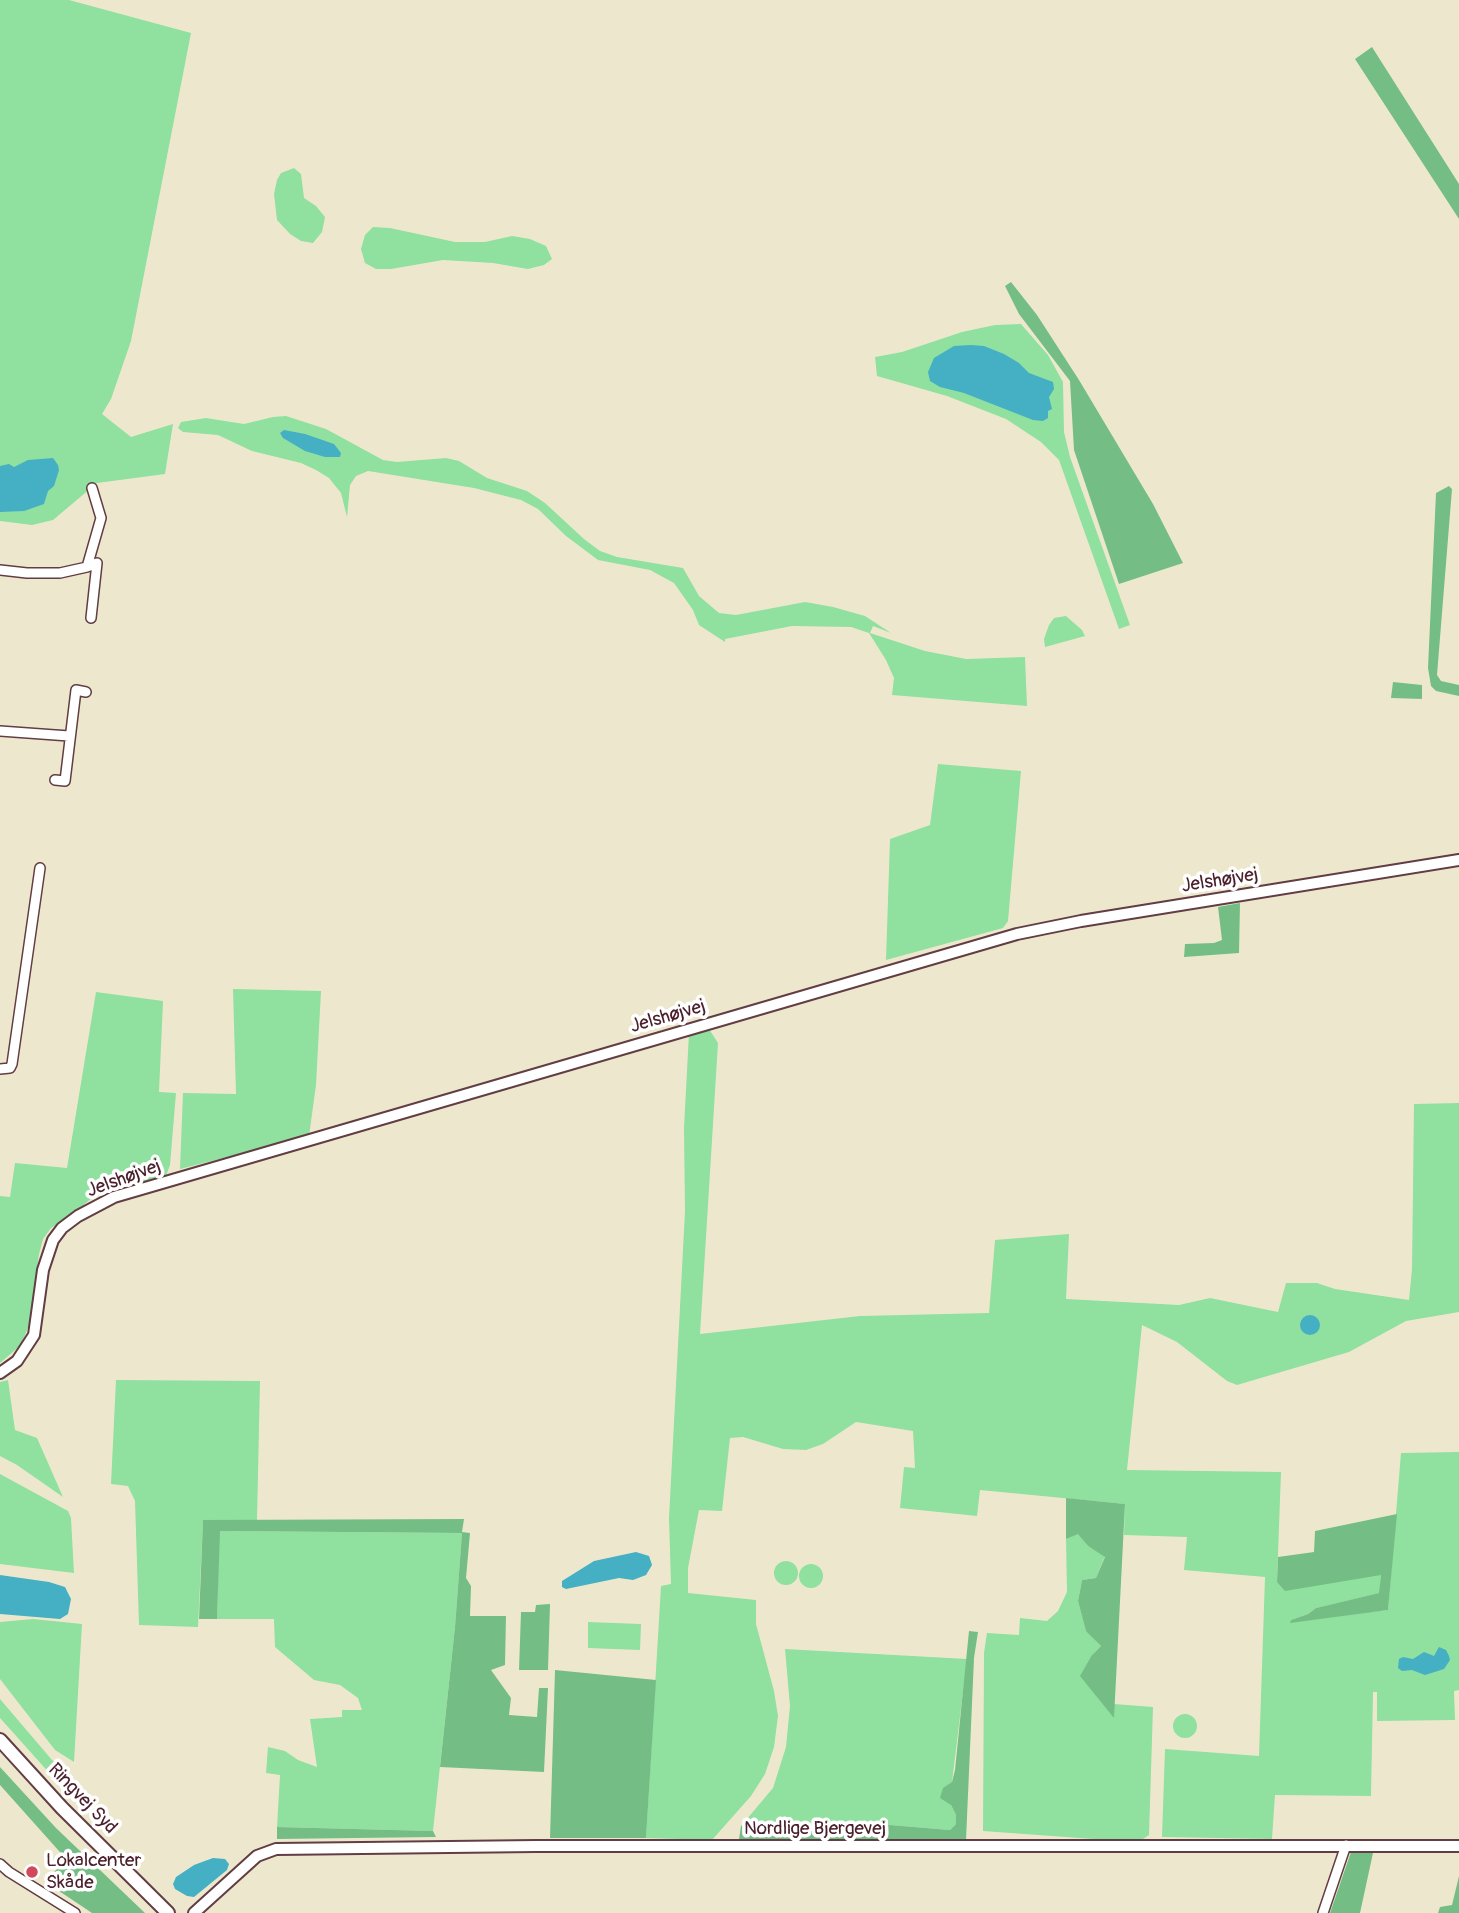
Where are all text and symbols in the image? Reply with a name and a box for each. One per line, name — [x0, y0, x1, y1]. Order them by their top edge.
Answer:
street label: Jelshøjvej — [1180, 864, 1260, 898]
street label: Jelshøjvej — [628, 995, 708, 1039]
street label: Jelshøjvej — [84, 1155, 164, 1203]
street label: Ringvej Syd — [43, 1759, 121, 1839]
street label: Nordlige Bjergevej — [744, 1818, 886, 1840]
place label: Lokalcenter Skåde — [46, 1850, 141, 1894]
marker: Lokalcenter Skåde — [24, 1864, 40, 1880]

